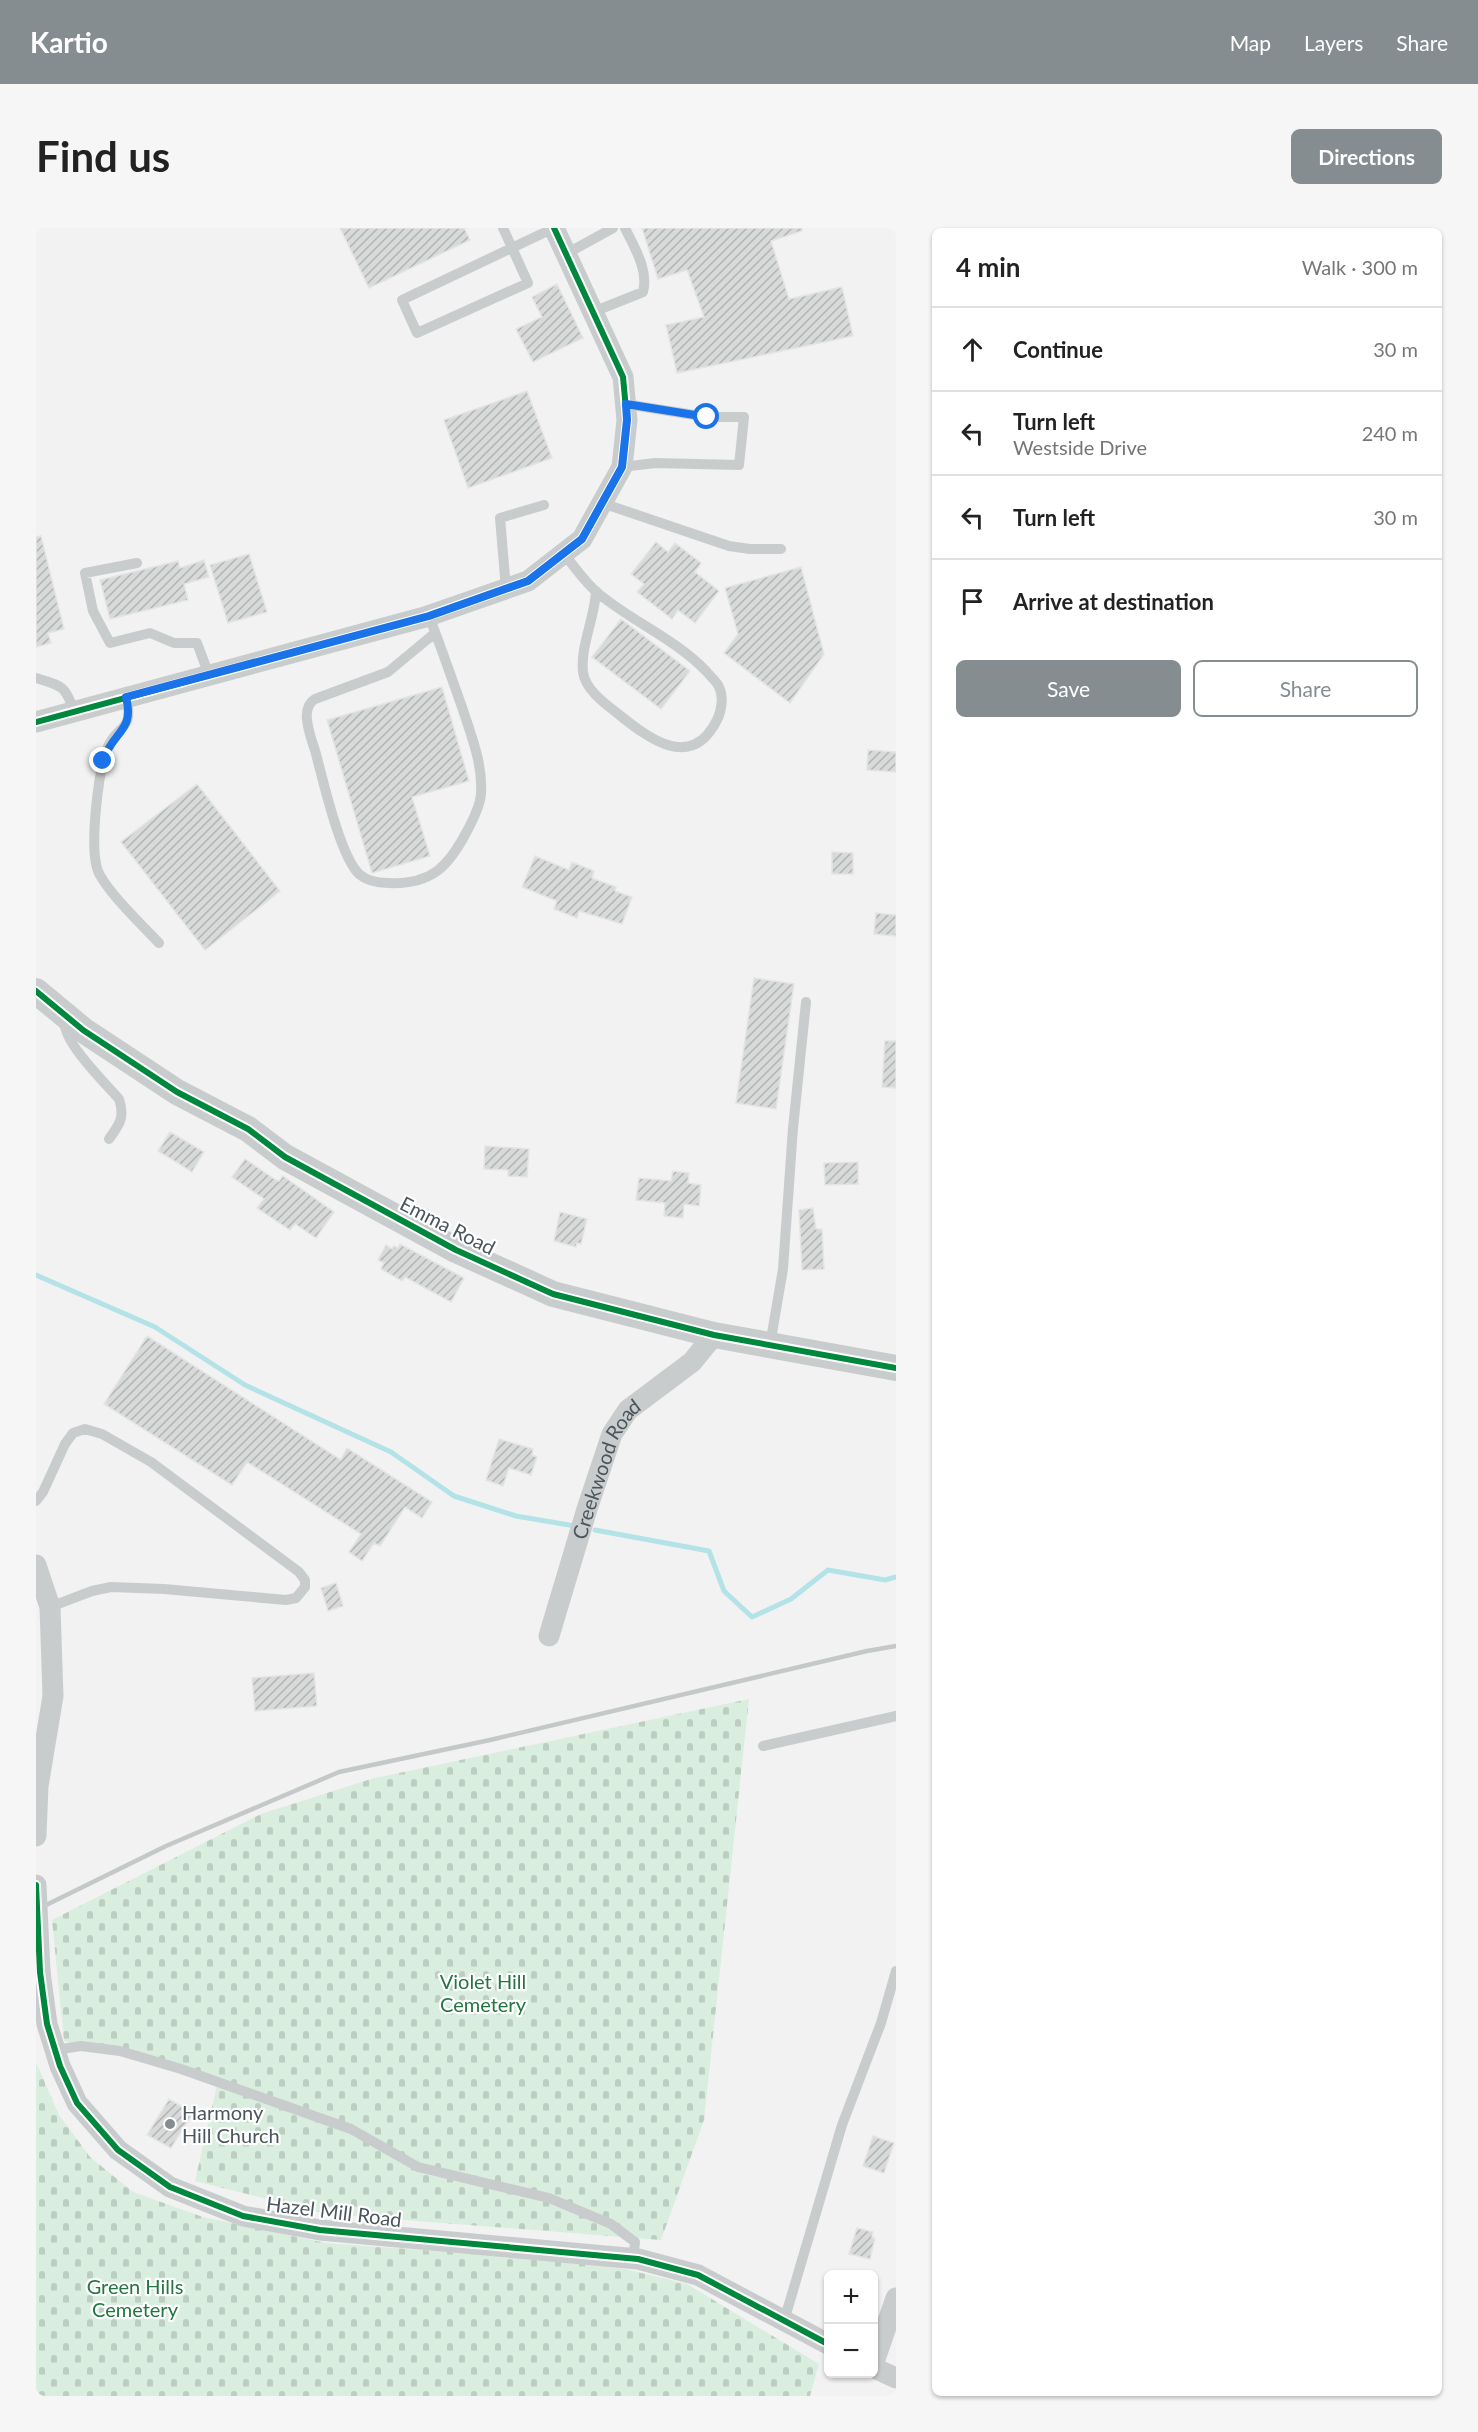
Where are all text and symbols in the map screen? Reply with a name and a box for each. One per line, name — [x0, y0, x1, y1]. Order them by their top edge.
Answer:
text: Kartio — [30, 25, 108, 59]
text: Map — [1230, 30, 1271, 55]
text: Layers — [1304, 30, 1363, 55]
text: Share — [1396, 30, 1448, 55]
button: Directions — [1291, 129, 1442, 184]
text: Find us — [36, 131, 170, 181]
text: 4 min — [956, 251, 1020, 283]
text: Walk · 300 m — [1302, 255, 1418, 279]
icon: ahead — [956, 333, 989, 366]
text: Continue — [1013, 336, 1103, 363]
text: 30 m — [1373, 337, 1418, 361]
route start — [693, 403, 719, 429]
text: Turn left — [1013, 408, 1095, 435]
icon: left — [956, 417, 989, 450]
text: 240 m — [1362, 421, 1418, 445]
text: Westside Drive — [1013, 435, 1147, 459]
icon: left — [956, 501, 989, 534]
text: Turn left — [1013, 504, 1095, 531]
text: 30 m — [1373, 505, 1418, 529]
icon: arrive — [956, 585, 989, 618]
text: Arrive at destination — [1013, 588, 1214, 615]
button: Save — [956, 660, 1181, 717]
button: Share — [1193, 660, 1418, 717]
route end — [89, 747, 115, 773]
street label: Emma Road — [396, 1191, 500, 1259]
street label: Creekwood Road — [567, 1393, 645, 1542]
park label: Violet Hill Cemetery — [440, 1969, 527, 2016]
place label: Harmony Hill Church — [182, 2100, 280, 2147]
marker: Harmony Hill Church — [163, 2117, 177, 2131]
street label: Hazel Mill Road — [265, 2191, 403, 2231]
map controls — [824, 2270, 878, 2378]
button: + — [824, 2270, 878, 2324]
park label: Green Hills Cemetery — [87, 2274, 183, 2321]
button: − — [824, 2324, 878, 2378]

